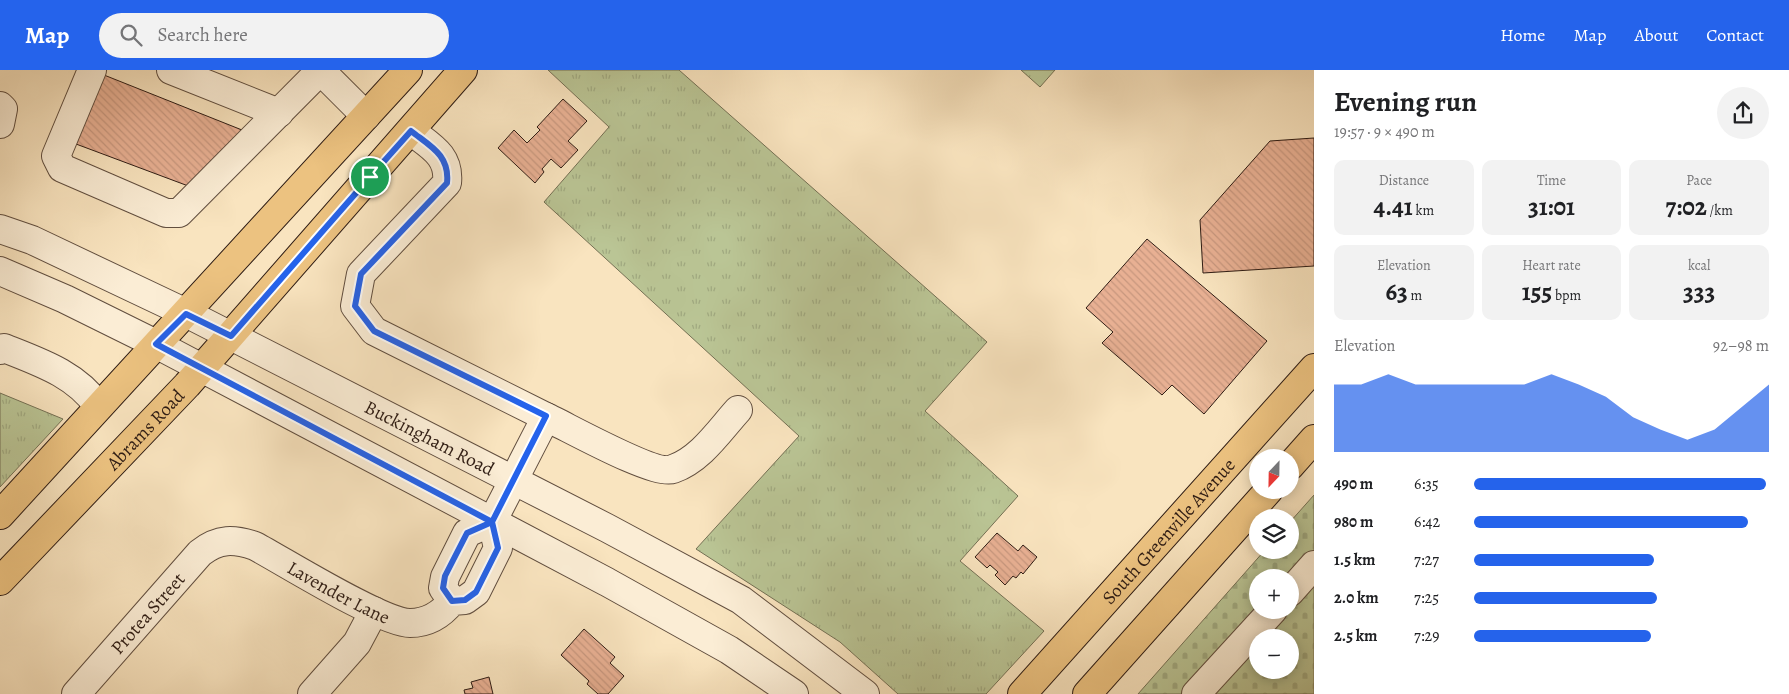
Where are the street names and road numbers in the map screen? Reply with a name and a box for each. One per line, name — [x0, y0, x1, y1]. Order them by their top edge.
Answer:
street label: Abrams Road — [100, 383, 191, 477]
street label: Buckingham Road — [360, 394, 499, 483]
street label: South Greenville Avenue — [1096, 453, 1241, 610]
street label: Lavender Lane — [282, 555, 394, 631]
street label: Protea Street — [105, 567, 191, 660]

